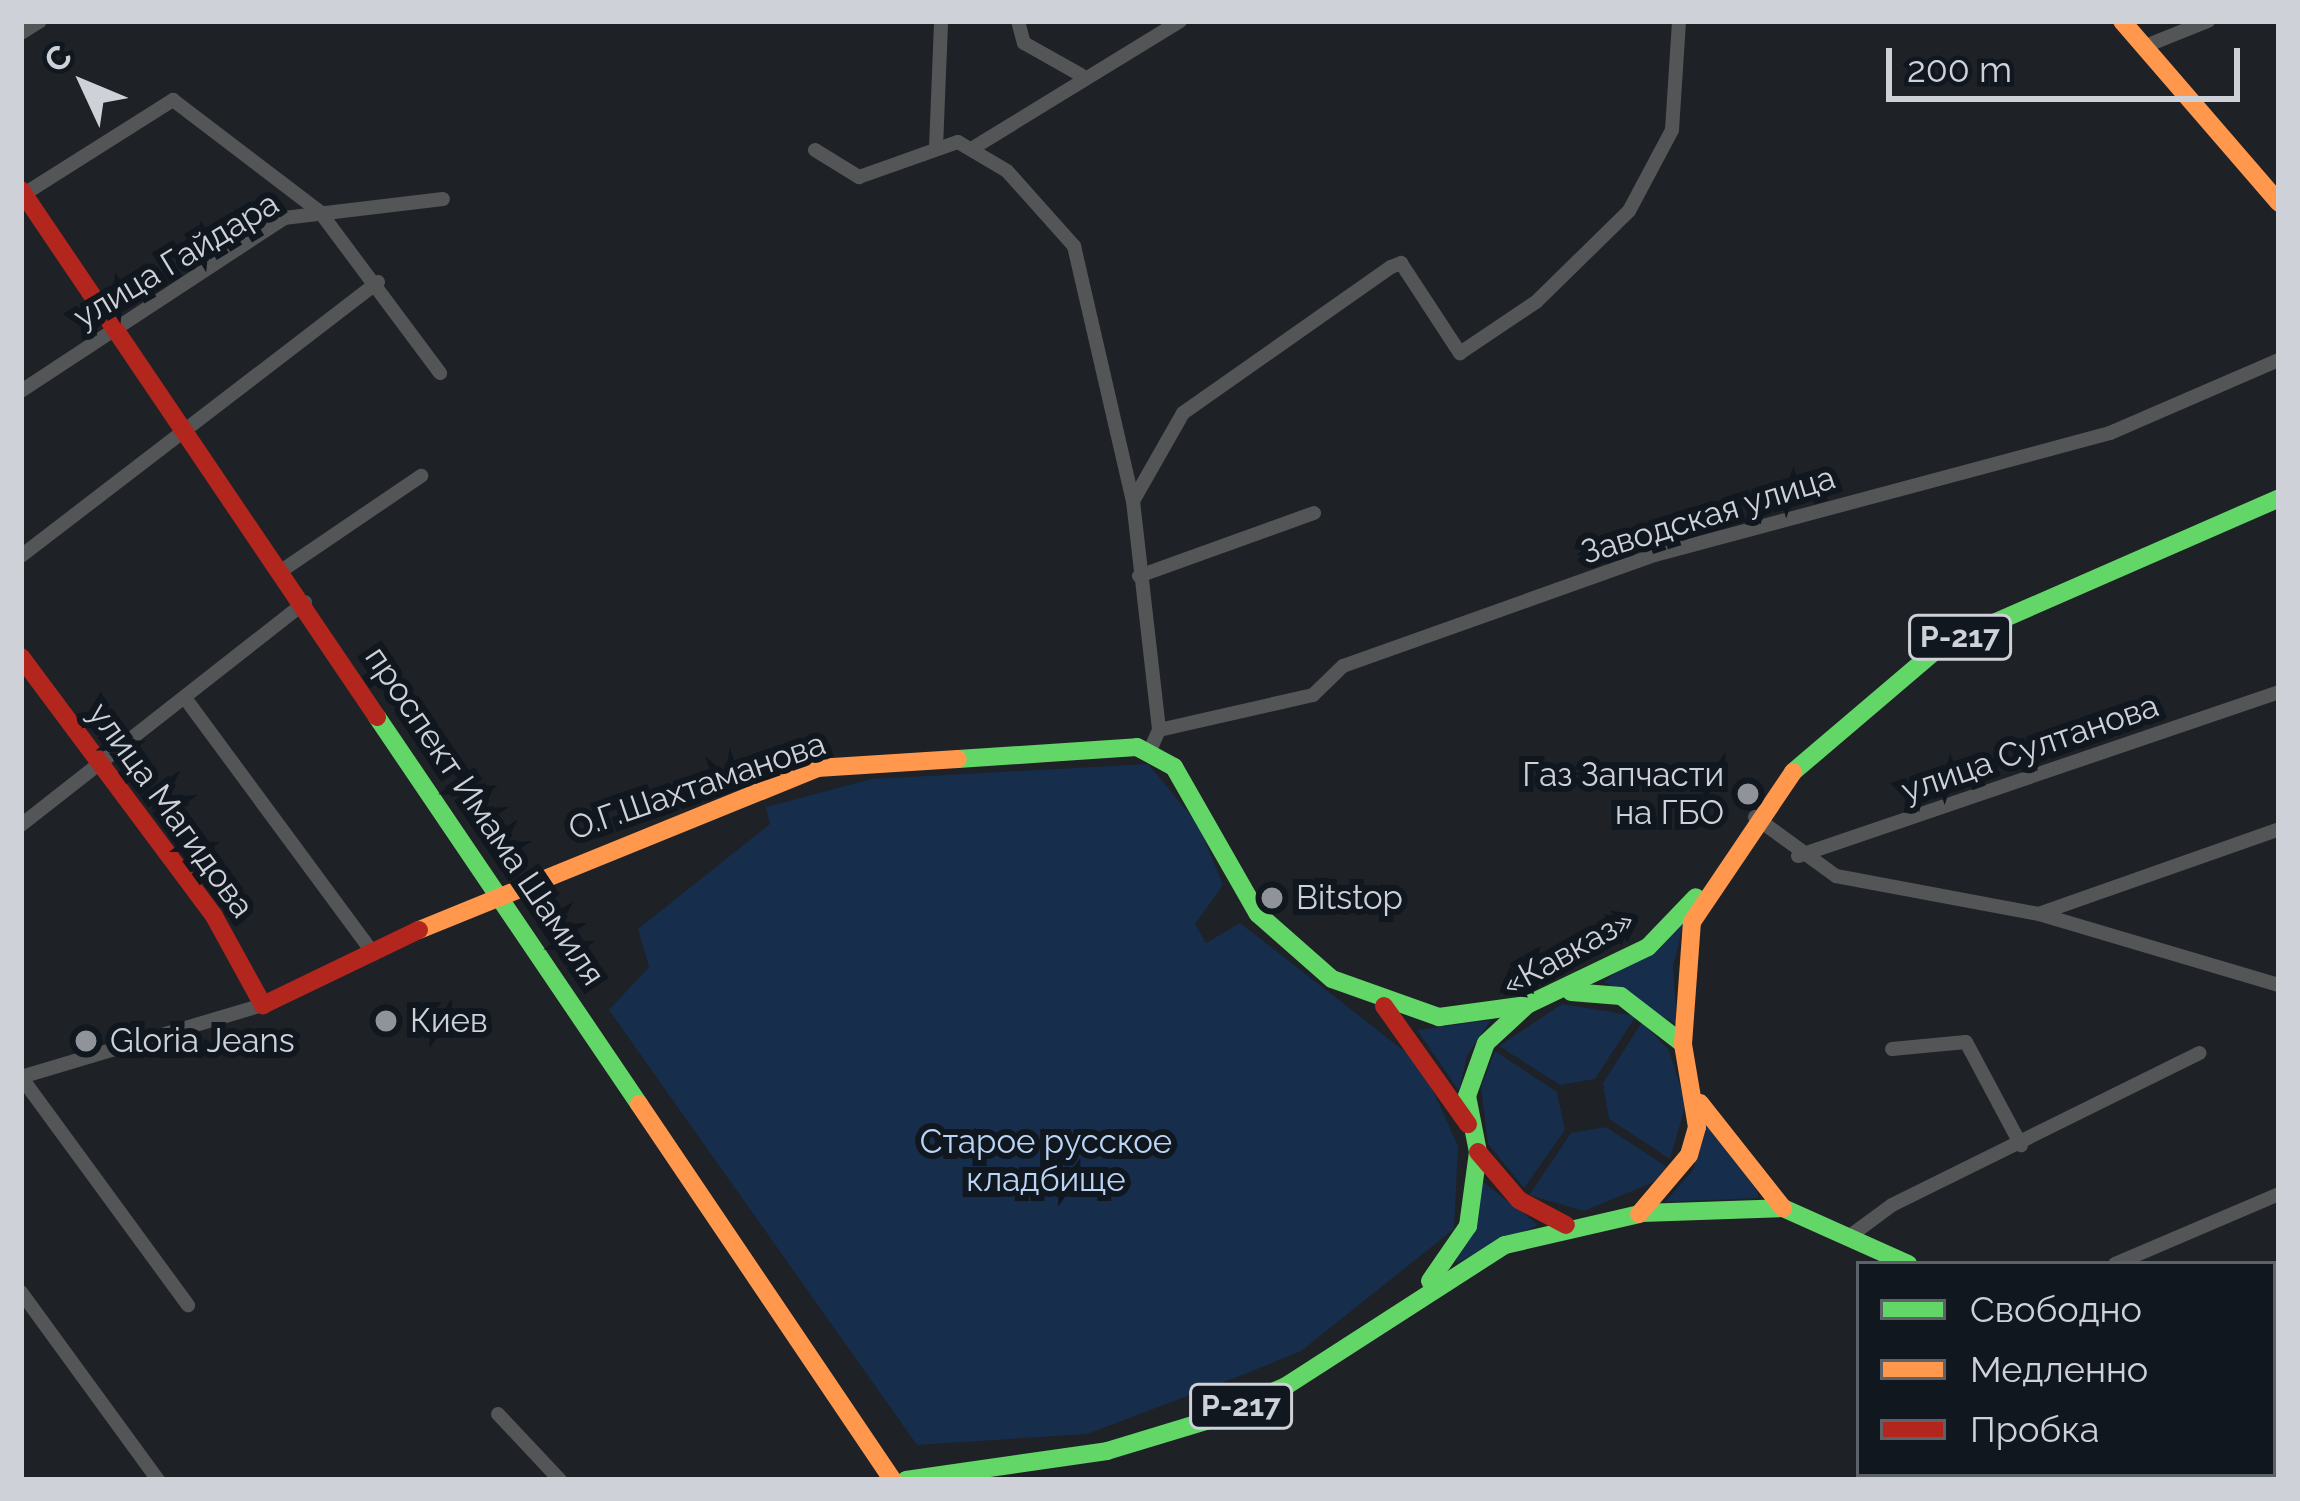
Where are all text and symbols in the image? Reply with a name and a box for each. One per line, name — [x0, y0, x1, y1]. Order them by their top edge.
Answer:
north arrow — [24, 24, 144, 144]
scale bar — [1892, 24, 2246, 98]
text: С — [36, 37, 80, 80]
text: 200 m — [1907, 48, 2012, 90]
street label: улица Гайдара — [66, 183, 286, 337]
street label: Заводская улица — [1576, 457, 1840, 573]
road number: Р-217 — [1906, 613, 2014, 661]
street label: проспект Имама Шамиля — [357, 639, 613, 993]
street label: улица Султанова — [1896, 685, 2164, 811]
street label: улица Магидова — [80, 695, 262, 925]
street label: О.Г.Шахтаманова — [563, 723, 831, 849]
place label: Газ Запчасти на ГБО — [1522, 755, 1724, 833]
marker: Газ Запчасти на ГБО — [1735, 781, 1761, 807]
place label: Bitstop — [1296, 878, 1403, 918]
marker: Bitstop — [1259, 885, 1285, 911]
street label: «Кавказ» — [1495, 900, 1641, 1004]
place label: Киев — [410, 1001, 488, 1041]
marker: Киев — [373, 1008, 399, 1034]
place label: Gloria Jeans — [110, 1021, 296, 1061]
marker: Gloria Jeans — [73, 1028, 99, 1054]
park label: Старое русское кладбище — [920, 1122, 1172, 1200]
legend — [1856, 1261, 2276, 1477]
text: Свободно — [1970, 1288, 2142, 1330]
text: Медленно — [1970, 1348, 2148, 1390]
road number: Р-217 — [1187, 1382, 1295, 1430]
text: Пробка — [1970, 1408, 2100, 1450]

